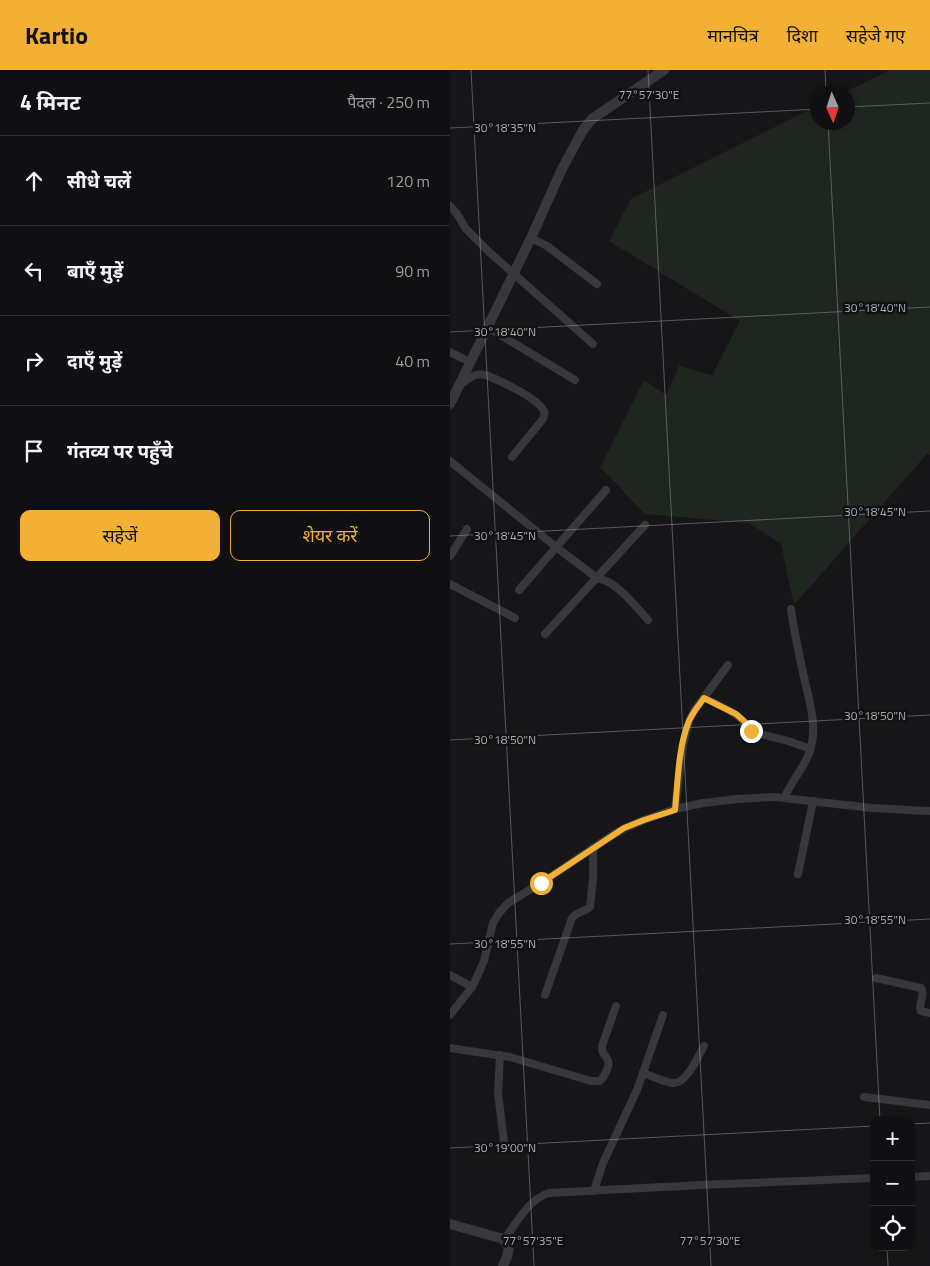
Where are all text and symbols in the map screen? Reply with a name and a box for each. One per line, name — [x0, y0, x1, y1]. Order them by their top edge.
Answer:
text: Kartio — [25, 17, 88, 53]
text: मानचित्र — [707, 22, 759, 49]
text: दिशा — [787, 22, 818, 49]
text: सहेजे गए — [846, 22, 905, 49]
text: 77°57'30"E — [619, 85, 680, 104]
north arrow — [810, 85, 855, 130]
text: 4 मिनट — [20, 86, 80, 118]
text: पैदल · 250 m — [347, 90, 430, 114]
text: 30°18'35"N — [474, 118, 536, 137]
text: सीधे चलें — [67, 166, 131, 195]
icon: ahead — [20, 167, 48, 195]
text: 120 m — [386, 169, 430, 193]
text: बाएँ मुड़ें — [67, 256, 123, 285]
icon: left — [20, 257, 48, 285]
text: 90 m — [395, 259, 430, 283]
text: 30°18'40"N — [844, 298, 906, 317]
text: 30°18'40"N — [474, 322, 536, 341]
text: दाएँ मुड़ें — [67, 346, 122, 375]
icon: right — [20, 347, 48, 375]
text: 40 m — [395, 349, 430, 373]
text: गंतव्य पर पहुँचे — [67, 436, 173, 465]
icon: arrive — [20, 437, 48, 465]
text: 30°18'45"N — [844, 502, 906, 521]
button: सहेजें — [20, 510, 220, 561]
button: शेयर करें — [230, 510, 430, 561]
text: 30°18'45"N — [474, 526, 536, 545]
text: 30°18'50"N — [844, 706, 906, 725]
route end — [740, 720, 763, 743]
text: 30°18'50"N — [474, 730, 536, 749]
route start — [530, 872, 553, 895]
text: 30°18'55"N — [844, 910, 906, 929]
text: 30°18'55"N — [474, 934, 536, 953]
map controls — [870, 1116, 915, 1251]
button: + — [870, 1116, 915, 1161]
text: 30°19'00"N — [474, 1138, 536, 1157]
button: − — [870, 1161, 915, 1206]
button: locate — [870, 1206, 915, 1251]
text: 77°57'35"E — [503, 1231, 564, 1250]
text: 77°57'30"E — [680, 1231, 741, 1250]

